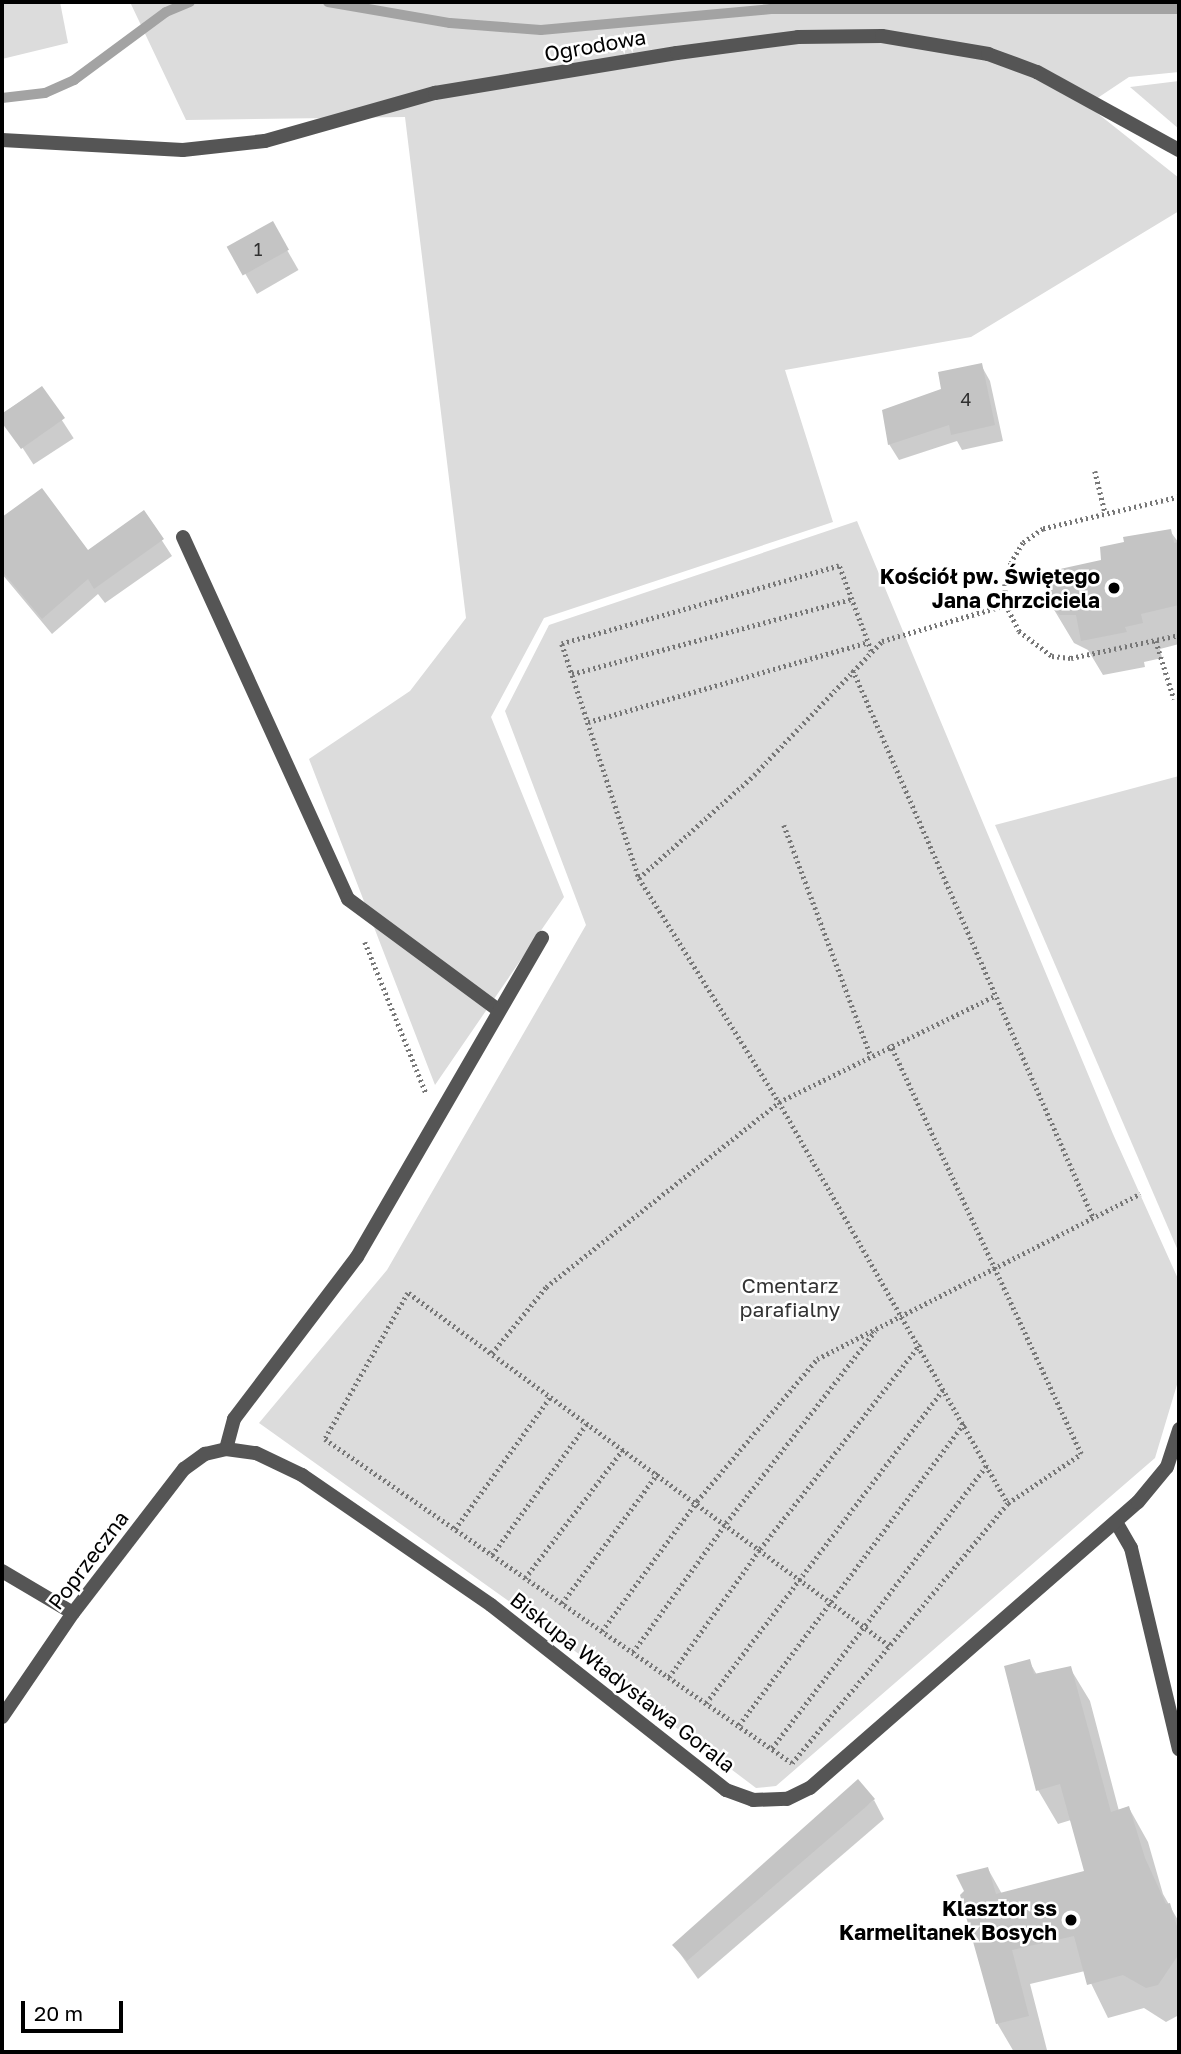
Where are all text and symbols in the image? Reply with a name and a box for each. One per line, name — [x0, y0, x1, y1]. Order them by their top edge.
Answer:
street label: Ogrodowa — [542, 24, 648, 66]
house number: 1 — [254, 238, 262, 260]
house number: 4 — [961, 388, 971, 410]
place label: Kościół pw. Świętego Jana Chrzciciela — [880, 563, 1100, 613]
marker: Kościół pw. Świętego Jana Chrzciciela — [1106, 580, 1122, 596]
park label: Cmentarz parafialny — [740, 1272, 840, 1322]
street label: Poprzeczna — [43, 1506, 133, 1614]
street label: Biskupa Władysława Gorala — [506, 1586, 740, 1778]
place label: Klasztor ss Karmelitanek Bosych — [839, 1895, 1057, 1945]
marker: Klasztor ss Karmelitanek Bosych — [1063, 1912, 1079, 1928]
scale bar — [24, 1988, 126, 2032]
text: 20 m — [34, 2000, 83, 2026]

